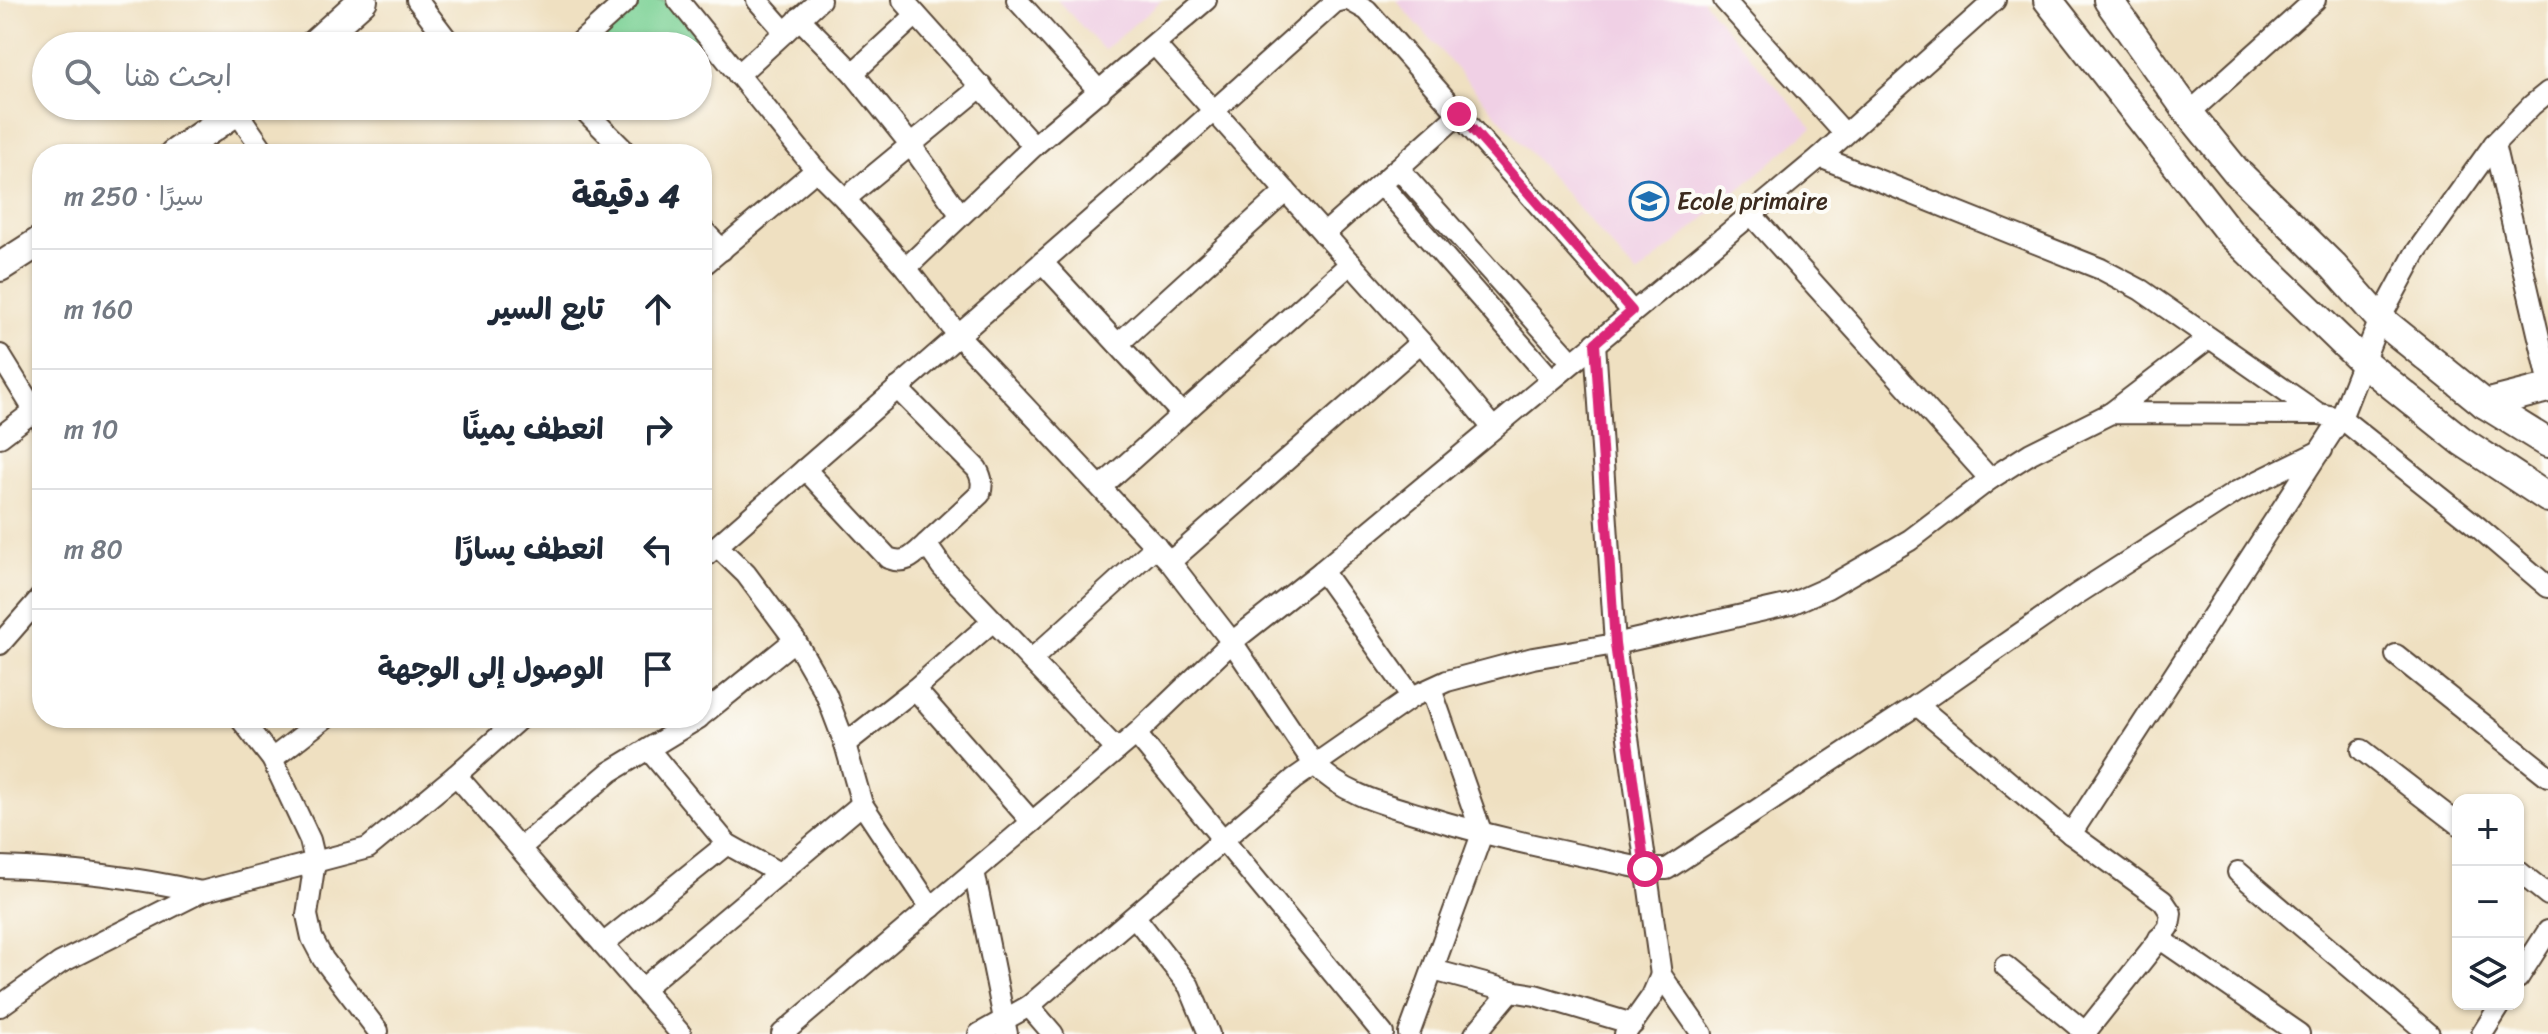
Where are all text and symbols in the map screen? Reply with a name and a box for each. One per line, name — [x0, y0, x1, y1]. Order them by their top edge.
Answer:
search box — [32, 32, 712, 120]
text: ابحث هنا — [124, 49, 232, 103]
icon: search — [60, 54, 104, 98]
route end — [1441, 96, 1477, 132]
text: 4 دقيقة — [571, 166, 680, 226]
text: سيرًا · 250 m — [64, 173, 204, 219]
school or university icon: Ecole primaire — [1628, 180, 1670, 222]
place label: Ecole primaire — [1677, 180, 1828, 222]
text: تابع السير — [489, 282, 604, 336]
text: 160 m — [64, 286, 133, 332]
icon: ahead — [636, 287, 680, 331]
text: انعطف يمينًا — [462, 402, 604, 456]
text: 10 m — [64, 406, 118, 452]
icon: right — [636, 407, 680, 451]
text: انعطف يسارًا — [454, 522, 604, 576]
text: 80 m — [64, 526, 123, 572]
icon: left — [636, 527, 680, 571]
text: الوصول إلى الوجهة — [377, 642, 604, 696]
icon: arrive — [636, 647, 680, 691]
map controls — [2452, 794, 2524, 1010]
button: + — [2452, 794, 2524, 866]
route start — [1627, 851, 1663, 887]
button: − — [2452, 866, 2524, 938]
button: layers — [2452, 938, 2524, 1010]

